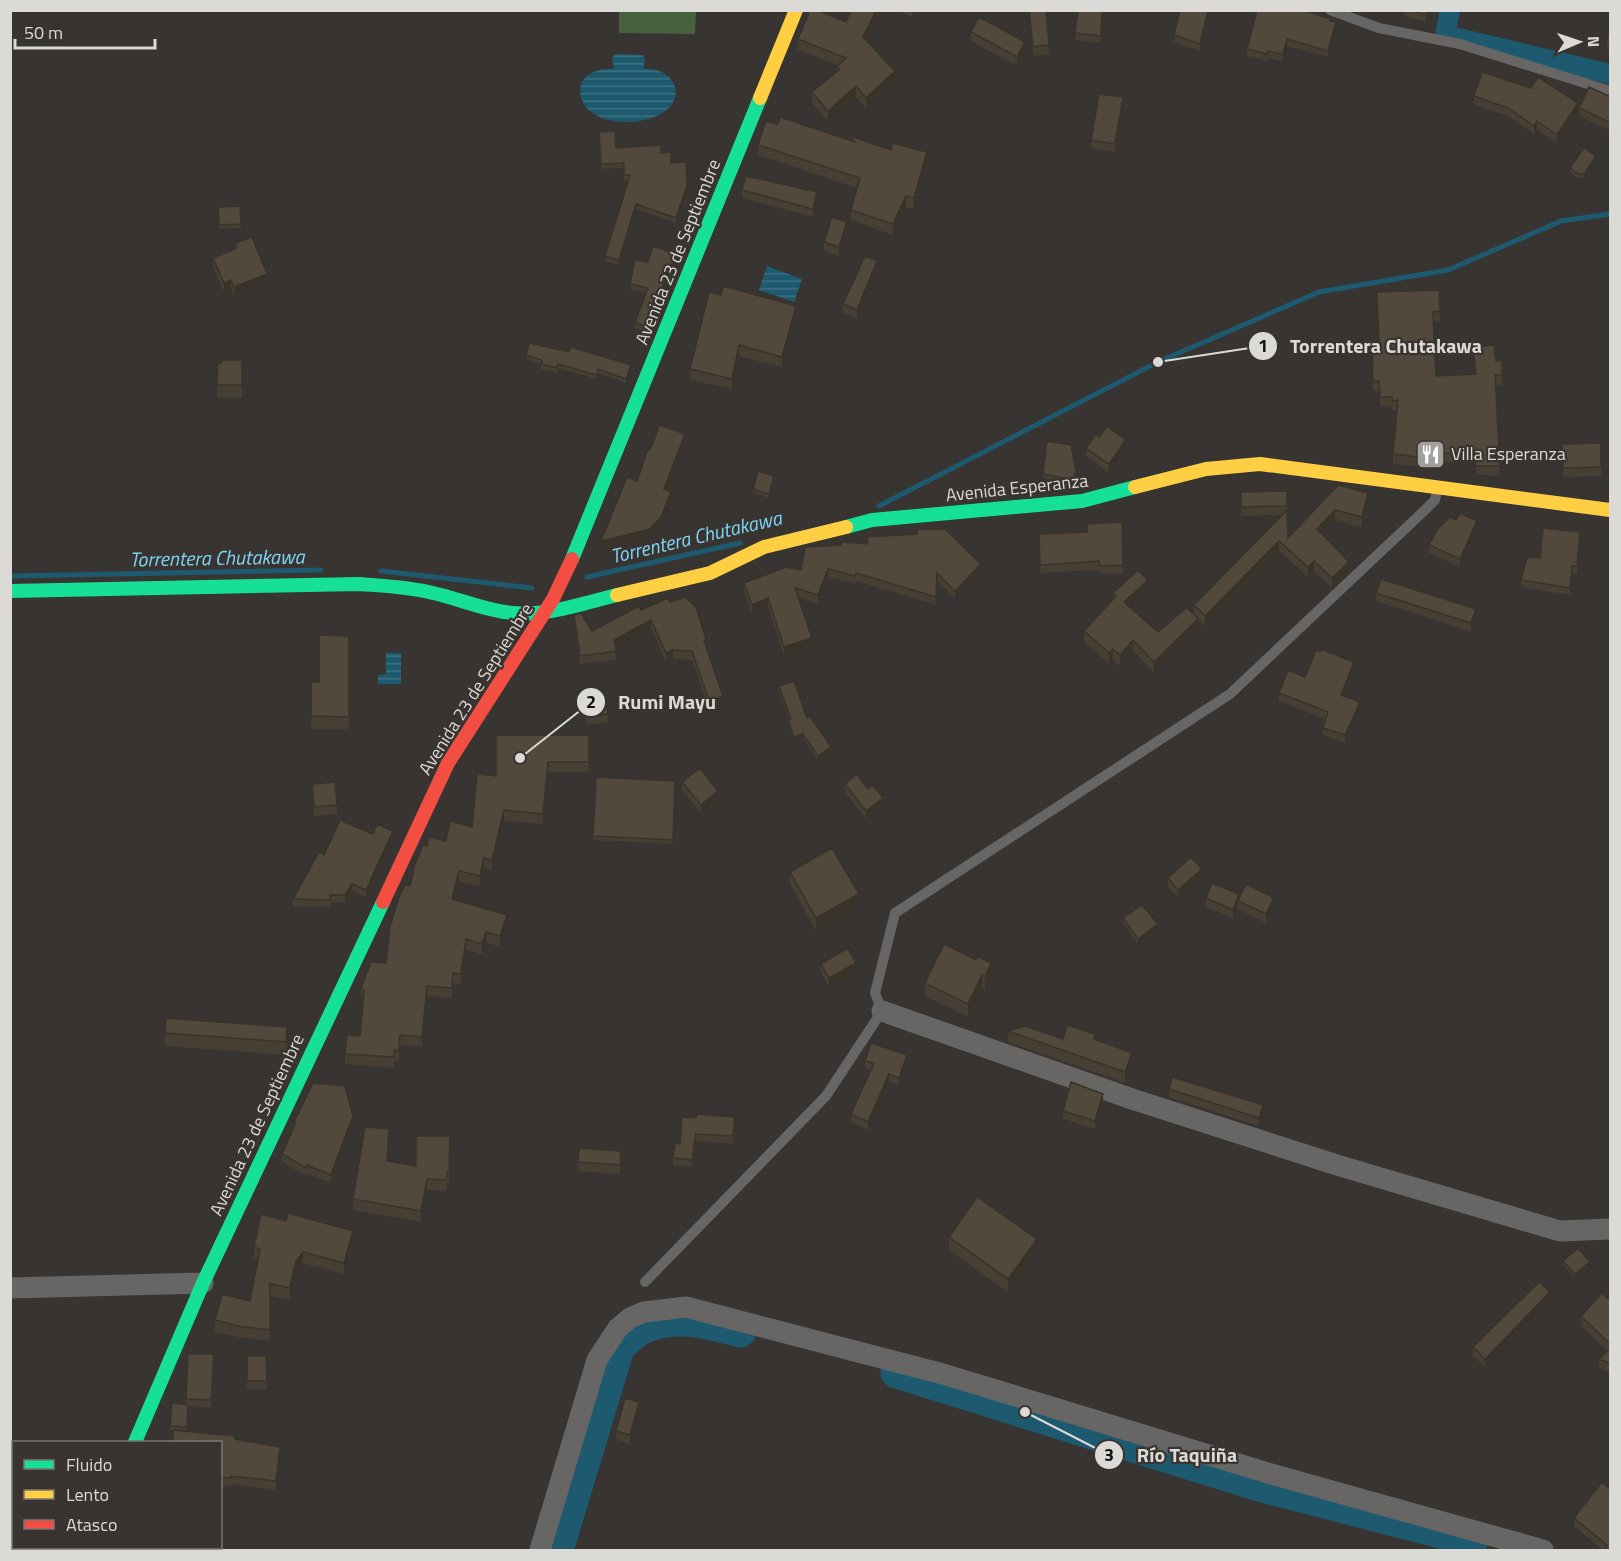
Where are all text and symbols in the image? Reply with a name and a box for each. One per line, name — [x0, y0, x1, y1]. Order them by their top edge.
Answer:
scale bar — [15, 12, 154, 50]
north arrow — [1549, 12, 1609, 72]
text: 50 m — [24, 19, 63, 46]
text: N — [1582, 36, 1606, 47]
street label: Avenida 23 de Septiembre — [628, 155, 727, 349]
callout: Torrentera Chutakawa — [1248, 327, 1494, 365]
text: Torrentera Chutakawa — [1290, 330, 1482, 361]
text: 1 — [1258, 332, 1268, 359]
restaurant icon: Villa Esperanza — [1414, 438, 1446, 470]
place label: Villa Esperanza — [1451, 440, 1566, 467]
street label: Avenida Esperanza — [944, 467, 1090, 508]
water label: Torrentera Chutakawa — [607, 502, 785, 571]
water label: Torrentera Chutakawa — [129, 540, 306, 575]
street label: Avenida 23 de Septiembre — [412, 598, 540, 780]
callout: Rumi Mayu — [576, 683, 728, 721]
text: Rumi Mayu — [618, 686, 716, 717]
text: 2 — [586, 688, 596, 715]
street label: Avenida 23 de Septiembre — [202, 1029, 311, 1220]
callout: Río Taquiña — [1094, 1436, 1249, 1474]
text: Río Taquiña — [1137, 1439, 1237, 1470]
legend — [12, 1441, 222, 1549]
text: 3 — [1104, 1441, 1114, 1468]
text: Fluido — [66, 1451, 112, 1478]
text: Lento — [66, 1481, 109, 1508]
text: Atasco — [66, 1511, 117, 1538]

